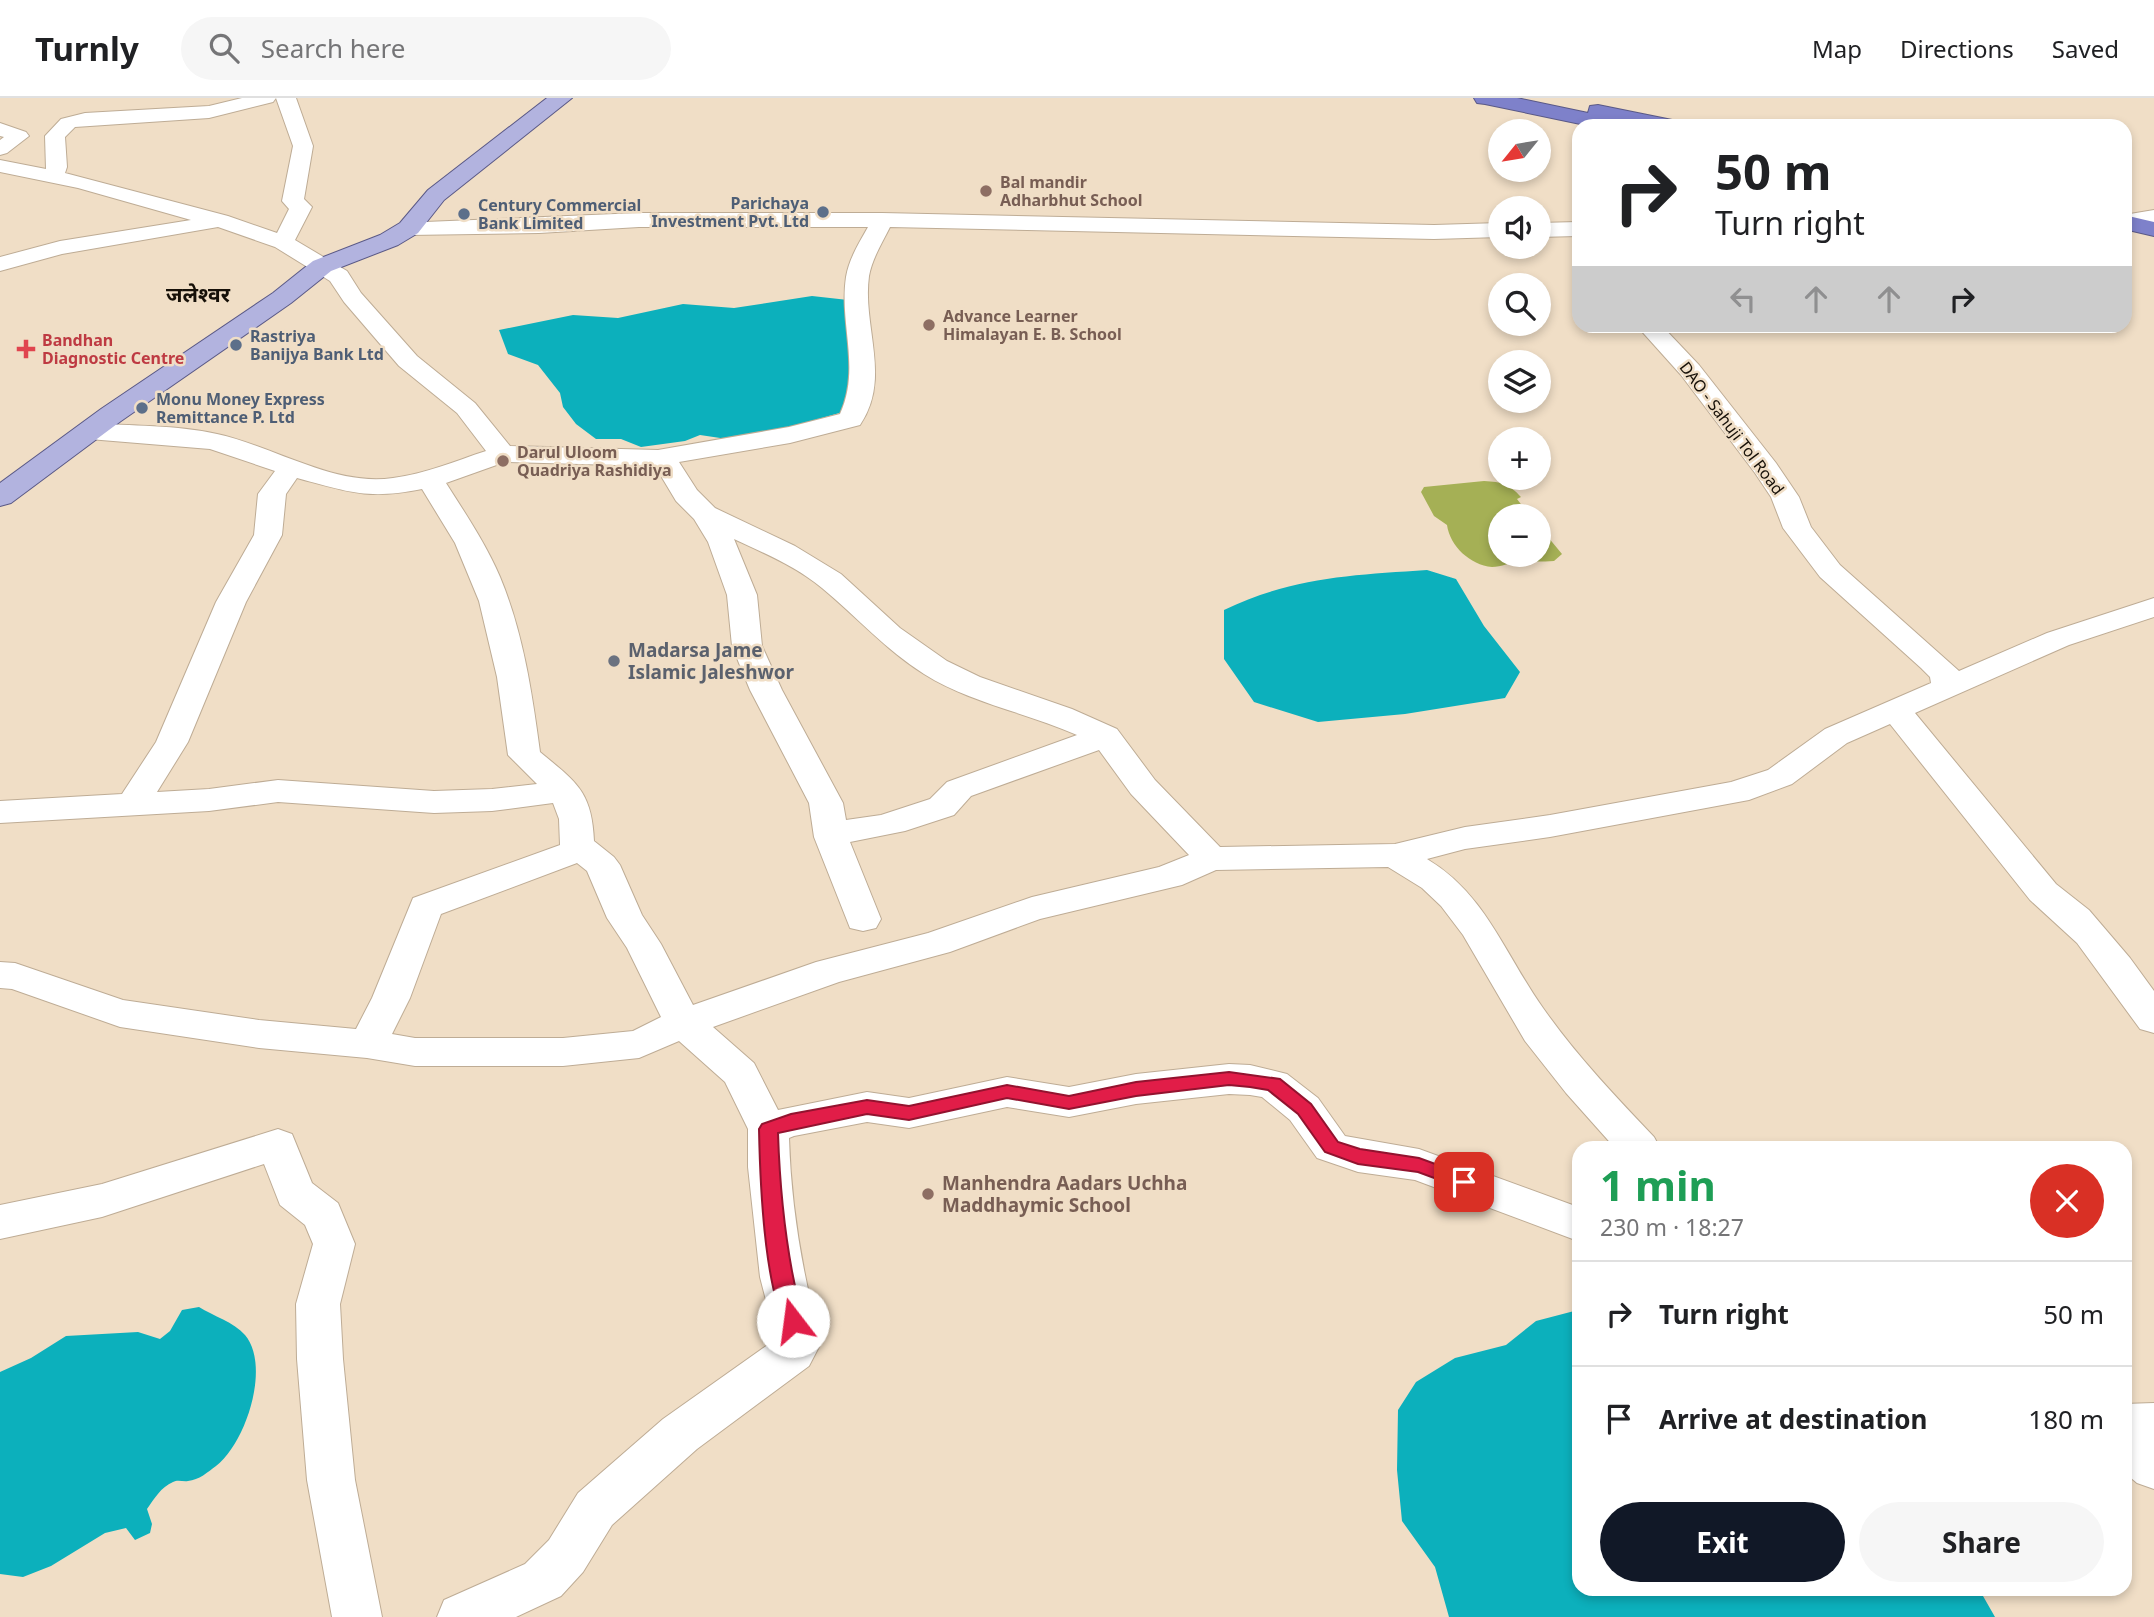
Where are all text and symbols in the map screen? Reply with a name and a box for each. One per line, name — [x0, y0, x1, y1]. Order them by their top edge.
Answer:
search box — [181, 17, 671, 80]
text: Turnly — [35, 26, 139, 71]
icon: search — [205, 29, 243, 67]
text: Search here — [261, 30, 405, 66]
text: Map — [1812, 32, 1862, 65]
text: Directions — [1900, 32, 2014, 65]
text: Saved — [2052, 32, 2119, 65]
north arrow — [1488, 119, 1550, 182]
map controls — [1488, 119, 1551, 567]
text: 50 m — [1715, 138, 1832, 204]
icon: right — [1600, 147, 1691, 238]
place label: Bal mandir Adharbhut School — [1000, 171, 1143, 211]
marker: Bal mandir Adharbhut School — [978, 183, 994, 199]
place label: Parichaya Investment Pvt. Ltd — [651, 192, 809, 232]
place label: Century Commercial Bank Limited — [478, 194, 641, 234]
button: sound — [1488, 196, 1551, 259]
text: Turn right — [1715, 201, 1865, 244]
marker: Parichaya Investment Pvt. Ltd — [815, 204, 831, 220]
marker: Century Commercial Bank Limited — [456, 206, 472, 222]
button: search — [1488, 273, 1551, 336]
district label: जलेश्वर — [166, 280, 231, 308]
icon: left — [1724, 280, 1762, 318]
icon: ahead — [1797, 280, 1835, 318]
icon: ahead — [1870, 280, 1908, 318]
icon: right — [1943, 280, 1981, 318]
place label: Advance Learner Himalayan E. B. School — [943, 305, 1122, 345]
marker: Advance Learner Himalayan E. B. School — [921, 317, 937, 333]
place label: Rastriya Banijya Bank Ltd — [250, 325, 384, 365]
place label: Bandhan Diagnostic Centre — [42, 329, 184, 369]
marker: Rastriya Banijya Bank Ltd — [228, 337, 244, 353]
marker: Bandhan Diagnostic Centre — [16, 339, 36, 359]
button: layers — [1488, 350, 1551, 413]
street label: DAO - Sahuji Tol Road — [1675, 357, 1789, 499]
place label: Monu Money Express Remittance P. Ltd — [156, 388, 325, 428]
marker: Monu Money Express Remittance P. Ltd — [134, 400, 150, 416]
button: + — [1488, 427, 1551, 490]
place label: Darul Uloom Quadriya Rashidiya — [517, 441, 671, 481]
marker: Darul Uloom Quadriya Rashidiya — [495, 453, 511, 469]
button: − — [1488, 504, 1551, 567]
place label: Madarsa Jame Islamic Jaleshwor — [628, 637, 795, 685]
marker: Madarsa Jame Islamic Jaleshwor — [606, 653, 622, 669]
pin — [1434, 1152, 1494, 1212]
text: 1 min — [1600, 1156, 1716, 1213]
icon: arrive — [1445, 1163, 1483, 1201]
button: close — [2030, 1164, 2104, 1238]
place label: Manhendra Aadars Uchha Maddhaymic School — [942, 1170, 1187, 1218]
marker: Manhendra Aadars Uchha Maddhaymic School — [920, 1186, 936, 1202]
text: 230 m · 18:27 — [1600, 1211, 1744, 1243]
position arrow — [756, 1284, 830, 1358]
icon: right — [1600, 1295, 1638, 1333]
text: Turn right — [1659, 1296, 1789, 1332]
text: 50 m — [2043, 1296, 2104, 1332]
icon: arrive — [1600, 1400, 1638, 1438]
text: Arrive at destination — [1659, 1401, 1928, 1437]
text: 180 m — [2028, 1401, 2104, 1437]
button: Exit — [1600, 1502, 1845, 1582]
button: Share — [1859, 1502, 2104, 1582]

